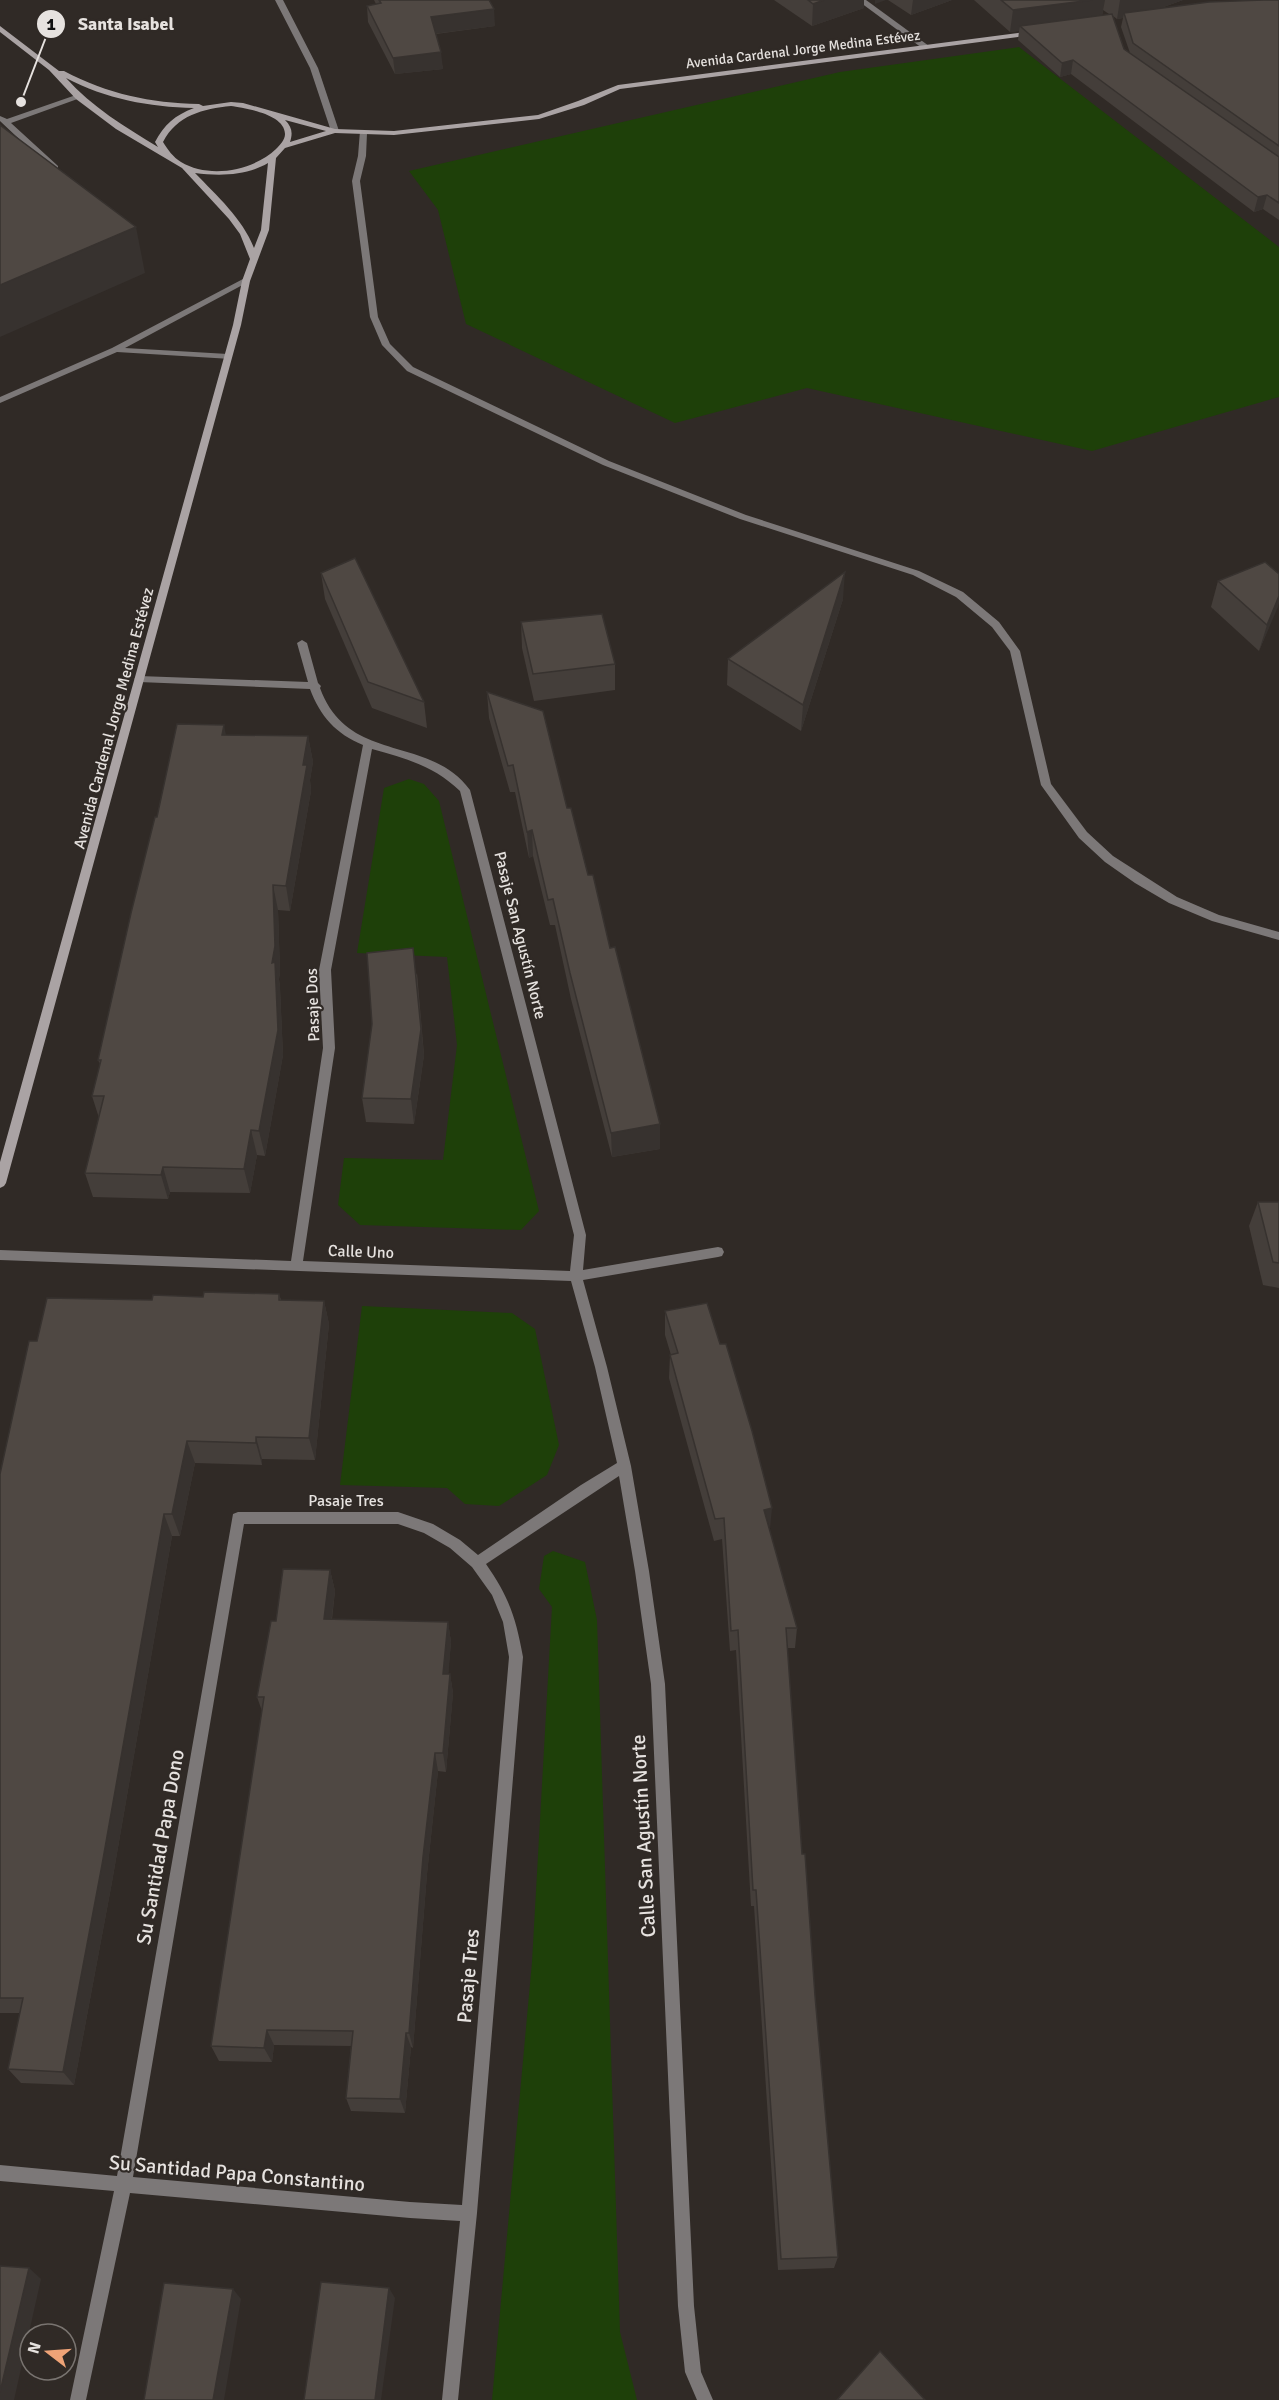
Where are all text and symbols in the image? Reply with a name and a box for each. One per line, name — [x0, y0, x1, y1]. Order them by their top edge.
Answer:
callout: Santa Isabel — [36, 6, 186, 42]
text: 1 — [46, 13, 56, 35]
text: Santa Isabel — [78, 13, 174, 35]
street label: Avenida Cardenal Jorge Medina Estévez — [685, 27, 921, 72]
street label: Avenida Cardenal Jorge Medina Estévez — [69, 585, 159, 851]
street label: Pasaje San Agustín Norte — [489, 849, 551, 1021]
street label: Pasaje Dos — [302, 968, 324, 1042]
street label: Calle Uno — [328, 1241, 394, 1263]
street label: Pasaje Tres — [308, 1491, 384, 1511]
street label: Calle San Agustín Norte — [626, 1734, 661, 1938]
street label: Su Santidad Papa Dono — [131, 1748, 190, 1947]
street label: Pasaje Tres — [452, 1928, 485, 2024]
street label: Su Santidad Papa Constantino — [108, 2150, 366, 2197]
north arrow — [18, 2322, 78, 2382]
text: N — [23, 2340, 46, 2356]

